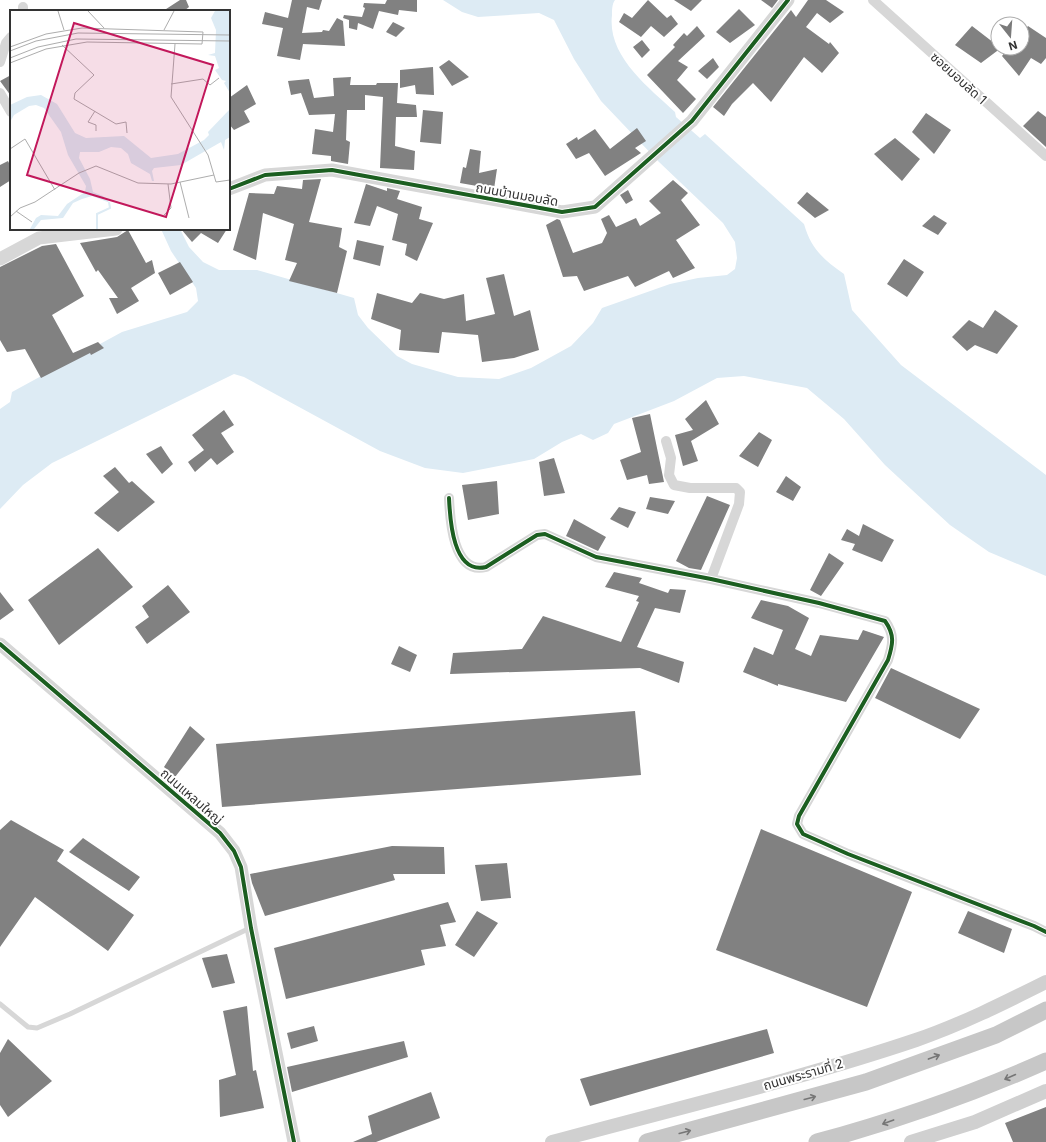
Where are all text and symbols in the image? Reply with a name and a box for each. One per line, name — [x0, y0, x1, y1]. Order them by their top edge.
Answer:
inset map — [10, 10, 230, 230]
north arrow — [990, 16, 1030, 56]
text: N — [1007, 38, 1019, 53]
street label: ซอยมอบลัด 1 — [928, 49, 990, 107]
street label: ถนนบ้านมอบลัด — [474, 179, 560, 209]
street label: ถนนแหลมใหญ่ — [158, 765, 226, 827]
one-way arrow — [927, 1053, 939, 1061]
street label: ถนนพระรามที่ 2 — [761, 1054, 845, 1093]
one-way arrow — [1005, 1074, 1017, 1081]
one-way arrow — [804, 1093, 817, 1101]
one-way arrow — [883, 1118, 895, 1126]
one-way arrow — [678, 1128, 691, 1135]

